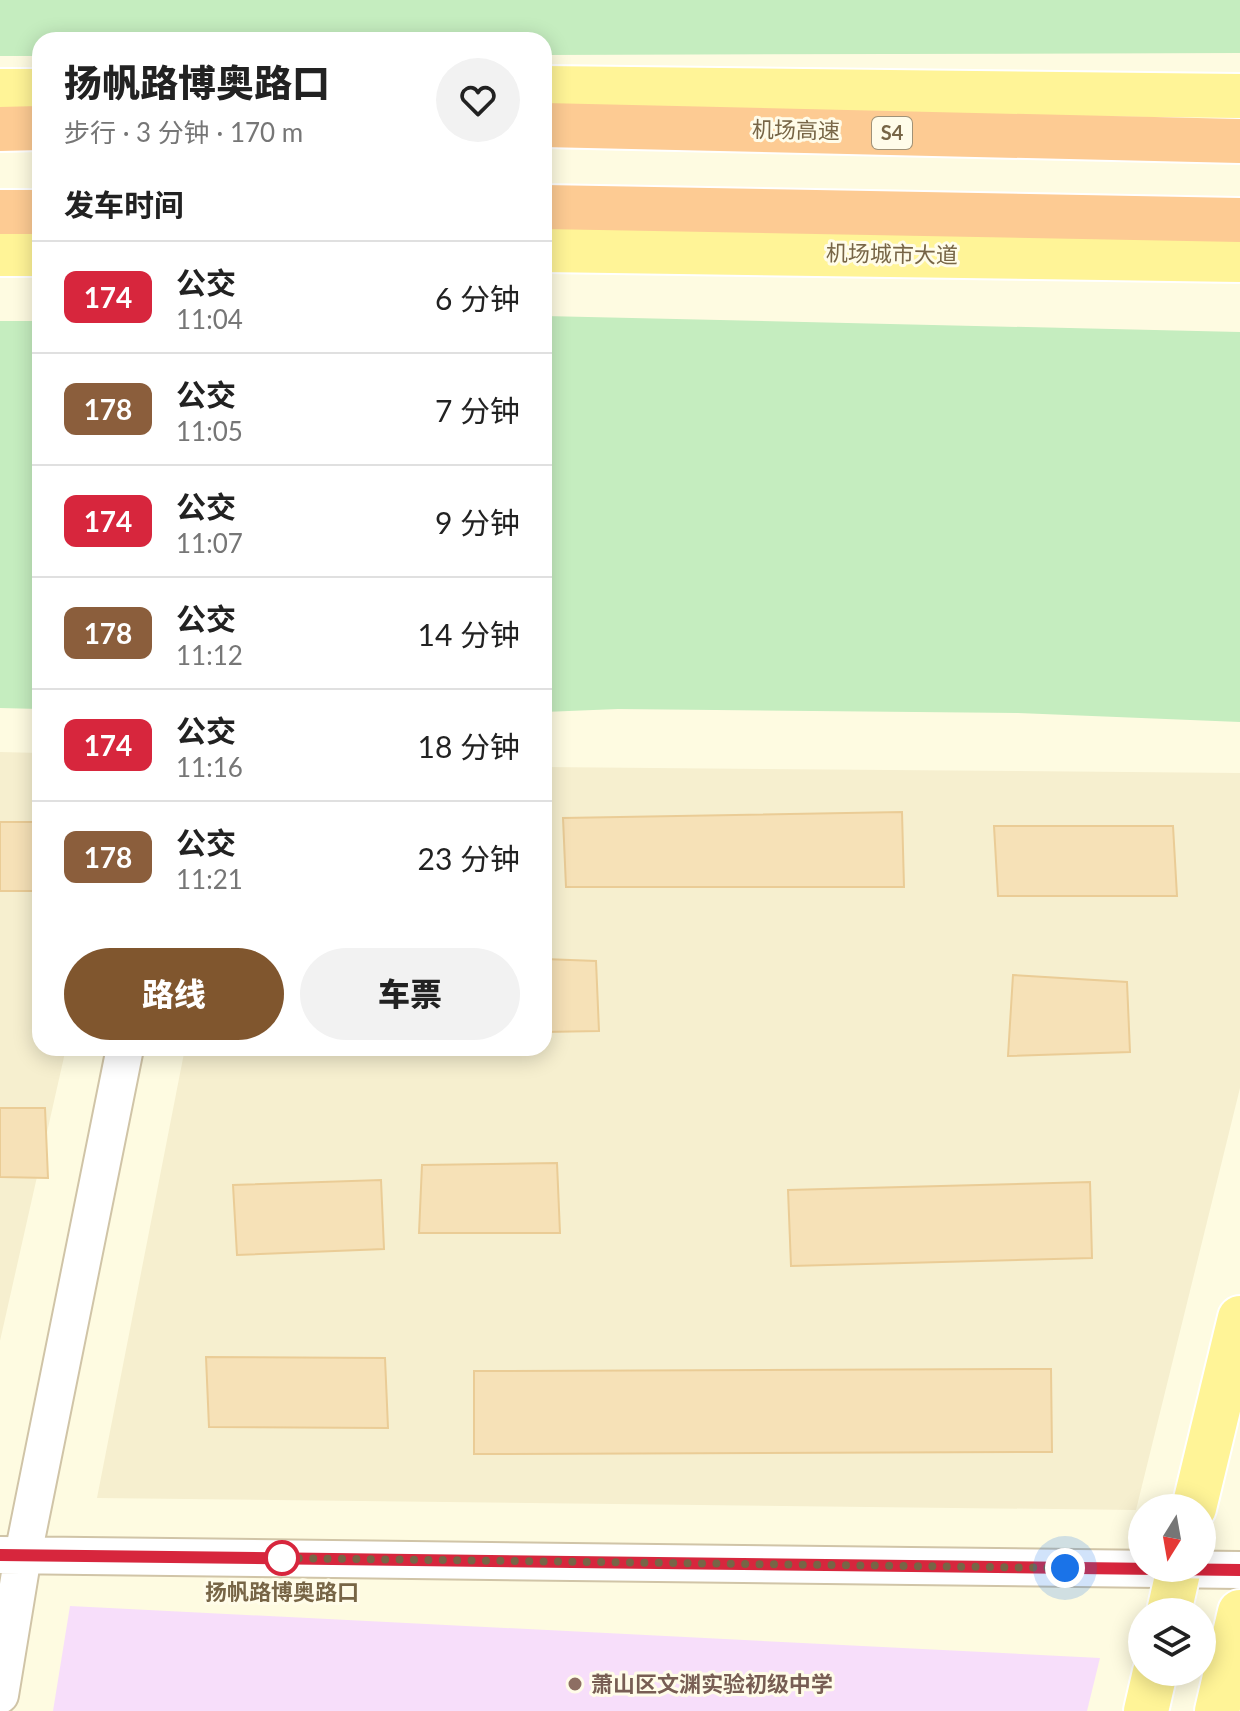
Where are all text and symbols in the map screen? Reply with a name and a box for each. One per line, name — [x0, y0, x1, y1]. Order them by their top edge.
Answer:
button: heart — [436, 58, 520, 142]
text: 扬帆路博奥路口 — [64, 59, 330, 105]
street label: 机场高速 — [752, 115, 840, 144]
text: 步行 · 3 分钟 · 170 m — [64, 116, 303, 148]
road number: S4 — [872, 117, 912, 149]
text: 发车时间 — [64, 186, 184, 222]
street label: 机场城市大道 — [826, 239, 958, 268]
text: 公交 — [176, 264, 236, 300]
text: 174 — [84, 280, 132, 314]
text: 6 分钟 — [435, 280, 520, 316]
text: 11:04 — [176, 303, 243, 335]
text: 公交 — [176, 376, 236, 412]
text: 178 — [84, 392, 132, 426]
text: 7 分钟 — [435, 392, 520, 428]
text: 11:05 — [176, 415, 243, 447]
text: 公交 — [176, 488, 236, 524]
text: 174 — [84, 504, 132, 538]
text: 9 分钟 — [435, 504, 520, 540]
text: 11:07 — [176, 527, 243, 559]
text: 公交 — [176, 600, 236, 636]
text: 178 — [84, 616, 132, 650]
text: 14 分钟 — [418, 616, 520, 652]
text: 11:12 — [176, 639, 243, 671]
text: 公交 — [176, 712, 236, 748]
text: 174 — [84, 728, 132, 762]
text: 18 分钟 — [418, 728, 520, 764]
text: 11:16 — [176, 751, 243, 783]
text: 公交 — [176, 824, 236, 860]
text: 178 — [84, 840, 132, 874]
text: 23 分钟 — [418, 840, 520, 876]
text: 11:21 — [176, 863, 243, 895]
button: 路线 — [64, 948, 284, 1040]
button: 车票 — [300, 948, 520, 1040]
north arrow — [1128, 1494, 1216, 1582]
map controls — [1128, 1494, 1216, 1686]
marker: 扬帆路博奥路口 — [265, 1541, 299, 1575]
your location — [1045, 1548, 1085, 1588]
place label: 扬帆路博奥路口 — [205, 1578, 359, 1605]
button: layers — [1128, 1598, 1216, 1686]
place label: 萧山区文渊实验初级中学 — [591, 1670, 833, 1697]
marker: 萧山区文渊实验初级中学 — [566, 1675, 584, 1693]

